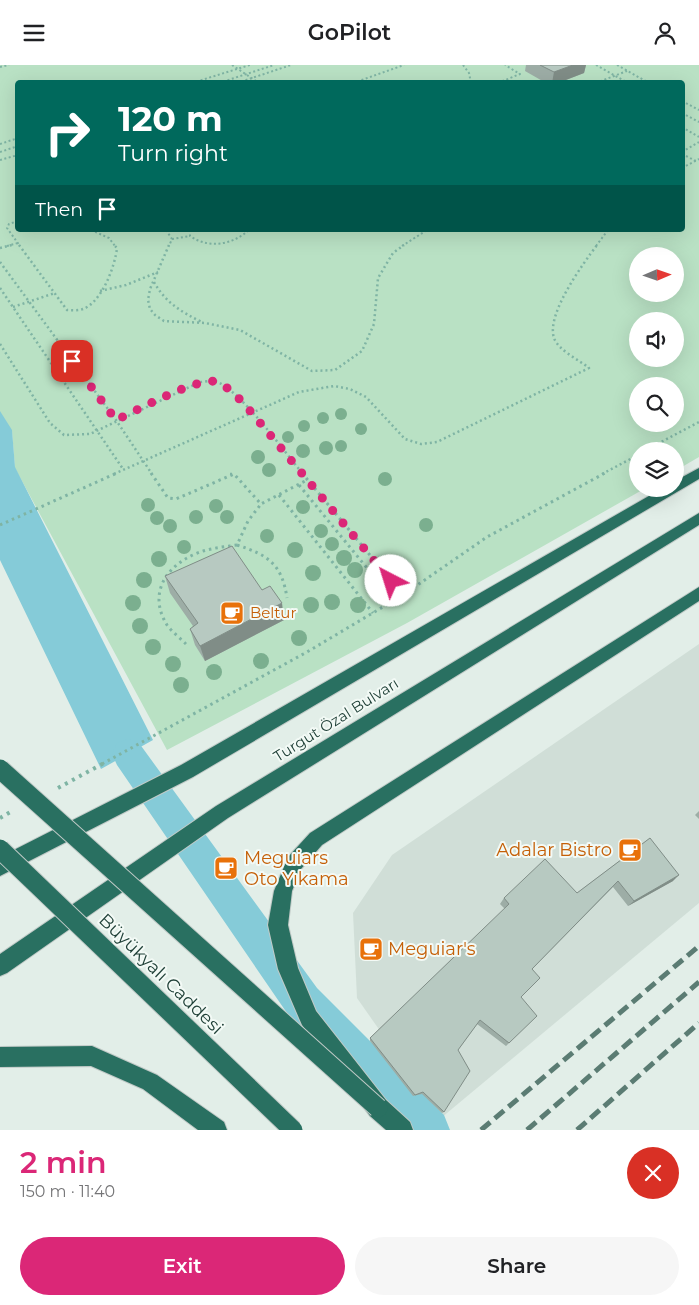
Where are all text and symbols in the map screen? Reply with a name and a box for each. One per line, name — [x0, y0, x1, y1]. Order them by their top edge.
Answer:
icon: menu — [20, 19, 48, 47]
text: GoPilot — [308, 19, 391, 46]
icon: person — [651, 19, 679, 47]
text: 120 m — [118, 97, 223, 140]
icon: right — [35, 100, 100, 165]
text: Turn right — [118, 140, 228, 167]
icon: arrive — [93, 195, 121, 223]
text: Then — [35, 198, 83, 221]
north arrow — [629, 247, 684, 303]
map controls — [629, 247, 684, 497]
button: sound — [629, 312, 684, 367]
pin — [51, 340, 93, 382]
icon: arrive — [58, 347, 86, 375]
button: search — [629, 377, 684, 432]
button: layers — [629, 442, 684, 497]
position arrow — [364, 554, 416, 606]
cafe icon: Beltur — [219, 600, 245, 626]
place label: Beltur — [250, 603, 296, 622]
street label: Turgut Özal Bulvarı — [270, 673, 402, 766]
cafe icon: Adalar Bistro — [617, 837, 643, 863]
place label: Adalar Bistro — [496, 839, 612, 861]
place label: Meguiars Oto Yıkama — [244, 847, 349, 890]
cafe icon: Meguiars Oto Yıkama — [213, 855, 239, 881]
street label: Büyükyalı Caddesi — [94, 909, 228, 1039]
cafe icon: Meguiar's — [358, 936, 384, 962]
place label: Meguiar's — [388, 938, 476, 960]
text: 2 min — [20, 1144, 107, 1181]
button: close — [627, 1147, 679, 1199]
text: 150 m · 11:40 — [20, 1182, 115, 1201]
button: Exit — [20, 1237, 345, 1295]
button: Share — [355, 1237, 679, 1295]

